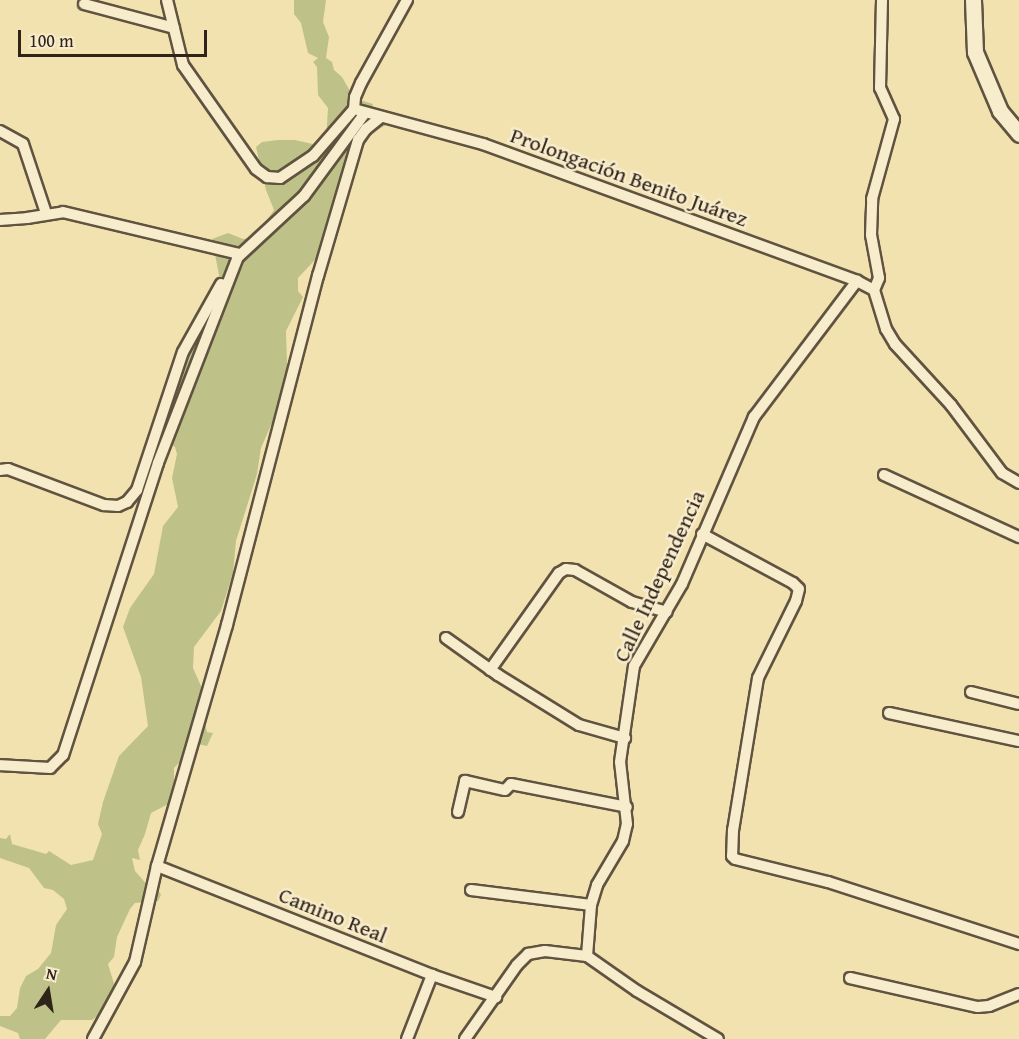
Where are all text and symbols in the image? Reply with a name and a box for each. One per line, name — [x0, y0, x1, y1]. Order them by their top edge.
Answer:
scale bar — [21, 18, 210, 56]
text: 100 m — [29, 27, 74, 54]
street label: Prolongación Benito Juárez — [507, 122, 751, 232]
street label: Calle Independencia — [608, 486, 710, 666]
street label: Camino Real — [275, 881, 391, 949]
north arrow — [18, 961, 78, 1021]
text: N — [44, 961, 59, 986]

